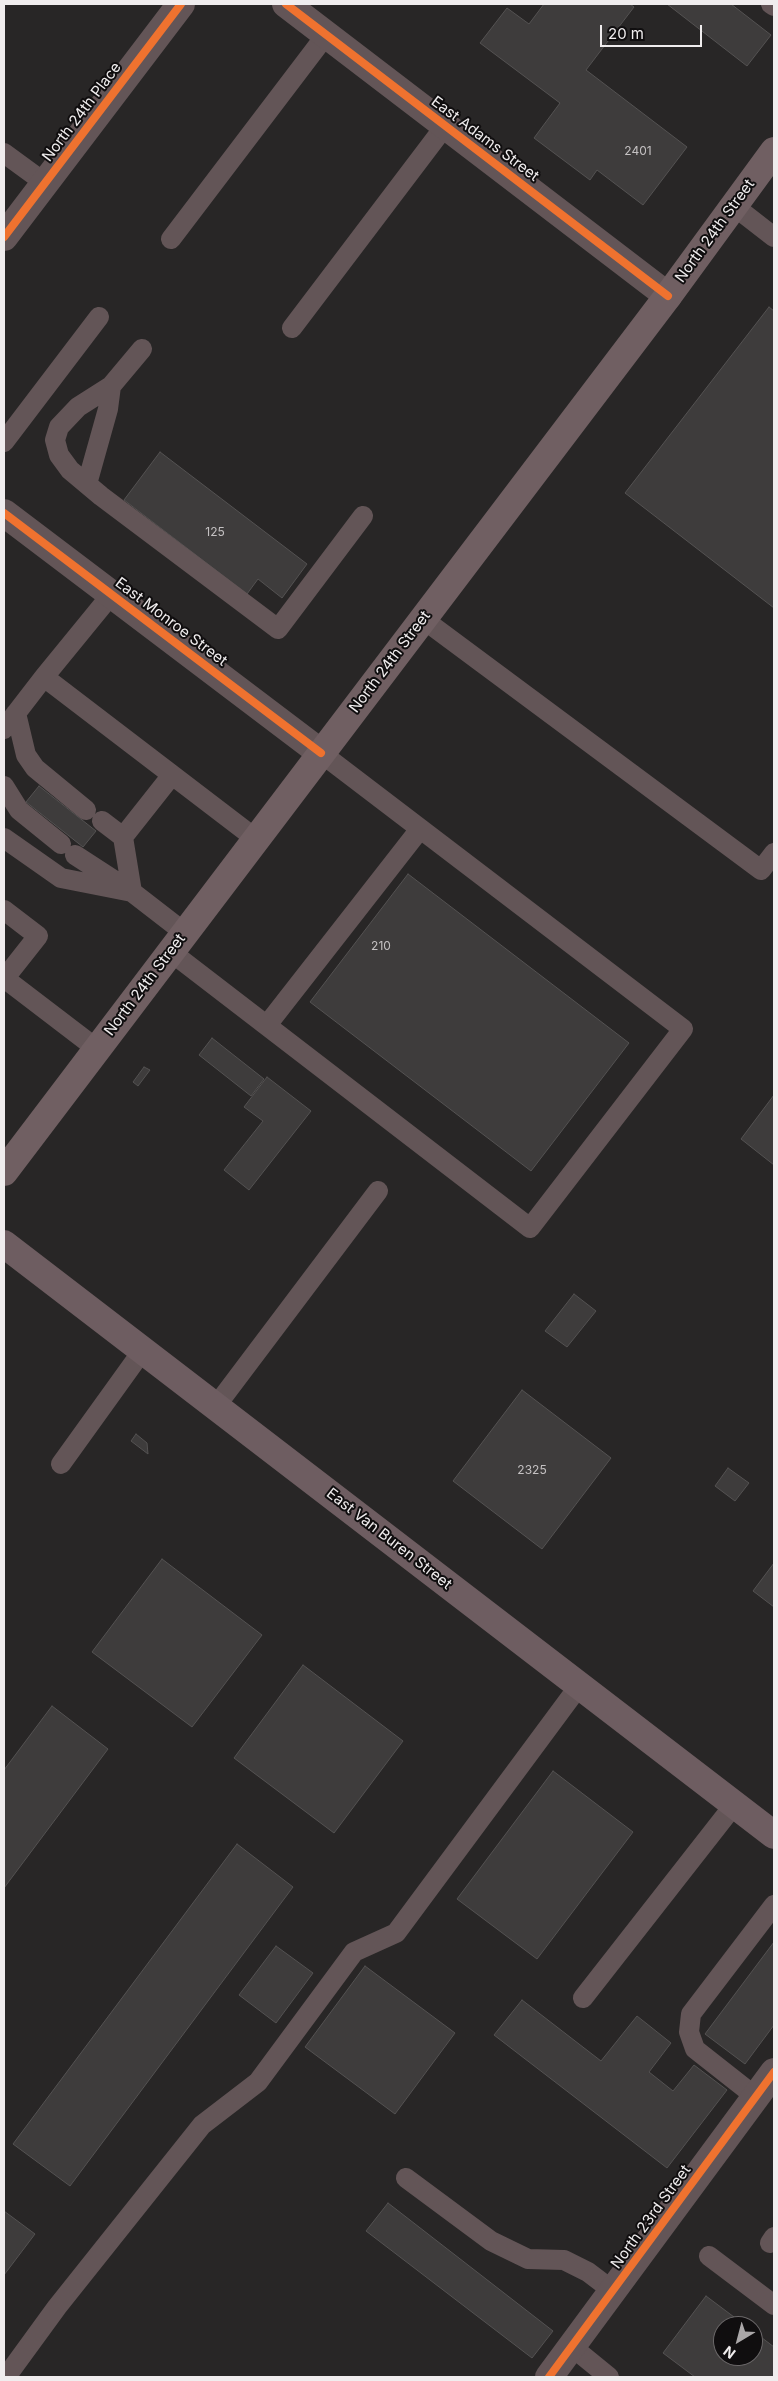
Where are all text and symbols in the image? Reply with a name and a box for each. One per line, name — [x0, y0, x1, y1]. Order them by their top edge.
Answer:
scale bar — [603, 15, 706, 47]
text: 20 m — [608, 24, 644, 43]
street label: North 24th Place — [39, 59, 125, 165]
street label: East Adams Street — [428, 93, 542, 185]
house number: 2401 — [624, 144, 652, 158]
street label: North 24th Street — [672, 176, 758, 286]
house number: 125 — [205, 525, 225, 539]
street label: East Monroe Street — [111, 574, 231, 670]
street label: North 24th Street — [346, 607, 434, 717]
street label: North 24th Street — [101, 930, 189, 1040]
house number: 210 — [371, 939, 391, 953]
house number: 2325 — [517, 1463, 547, 1477]
street label: East Van Buren Street — [323, 1485, 455, 1593]
street label: North 23rd Street — [607, 2162, 695, 2272]
north arrow — [713, 2316, 763, 2366]
text: N — [720, 2343, 739, 2363]

